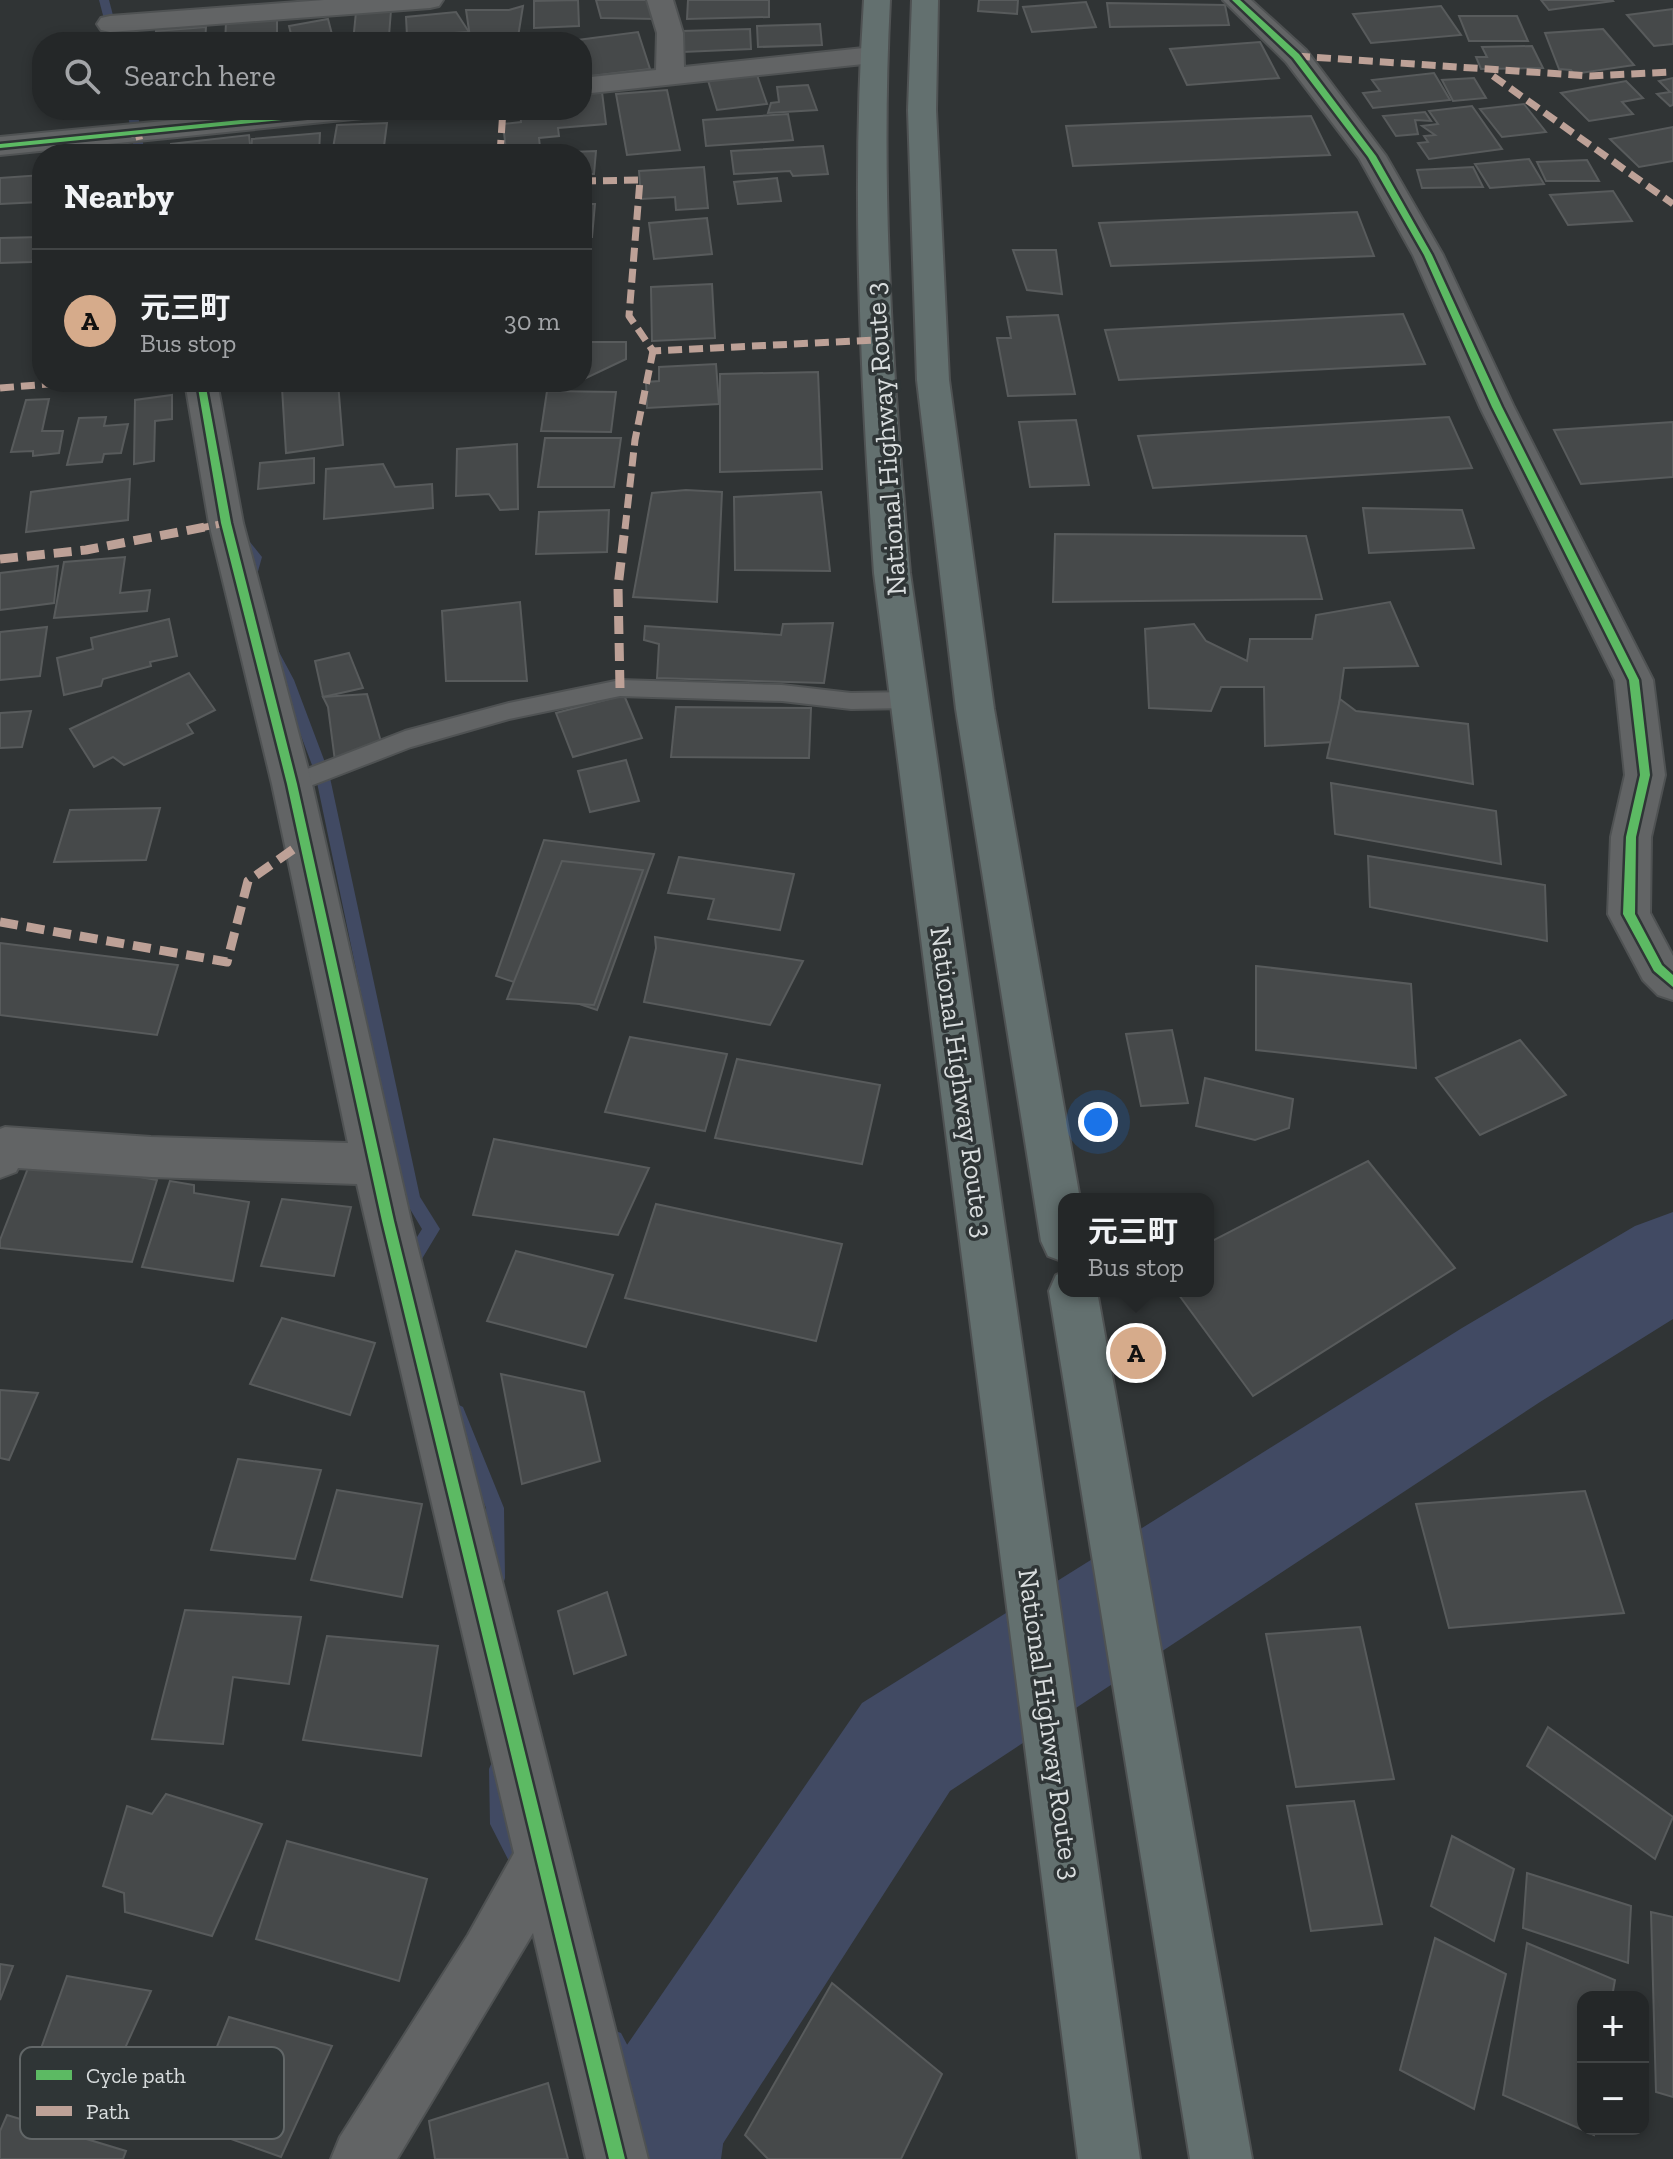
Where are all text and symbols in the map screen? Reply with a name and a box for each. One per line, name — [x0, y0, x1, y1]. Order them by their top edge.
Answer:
search box — [32, 32, 592, 120]
icon: search — [60, 54, 104, 98]
text: Search here — [124, 58, 276, 94]
text: Nearby — [64, 176, 174, 217]
street label: National Highway Route 3 — [858, 281, 913, 597]
text: 元三町 — [140, 290, 230, 326]
text: A — [81, 305, 99, 337]
text: 30 m — [504, 305, 560, 337]
text: Bus stop — [140, 327, 236, 359]
street label: National Highway Route 3 — [923, 924, 1000, 1240]
your location — [1078, 1102, 1118, 1142]
popup — [1058, 1193, 1214, 1297]
text: 元三町 — [1088, 1214, 1178, 1250]
text: Bus stop — [1088, 1251, 1184, 1283]
pin: A — [1110, 1323, 1162, 1383]
street label: National Highway Route 3 — [1011, 1566, 1088, 1882]
map controls — [1577, 1991, 1649, 2135]
button: + — [1577, 1991, 1649, 2063]
legend — [20, 2047, 284, 2139]
text: Cycle path — [86, 2062, 186, 2089]
button: − — [1577, 2063, 1649, 2135]
text: Path — [86, 2098, 130, 2125]

